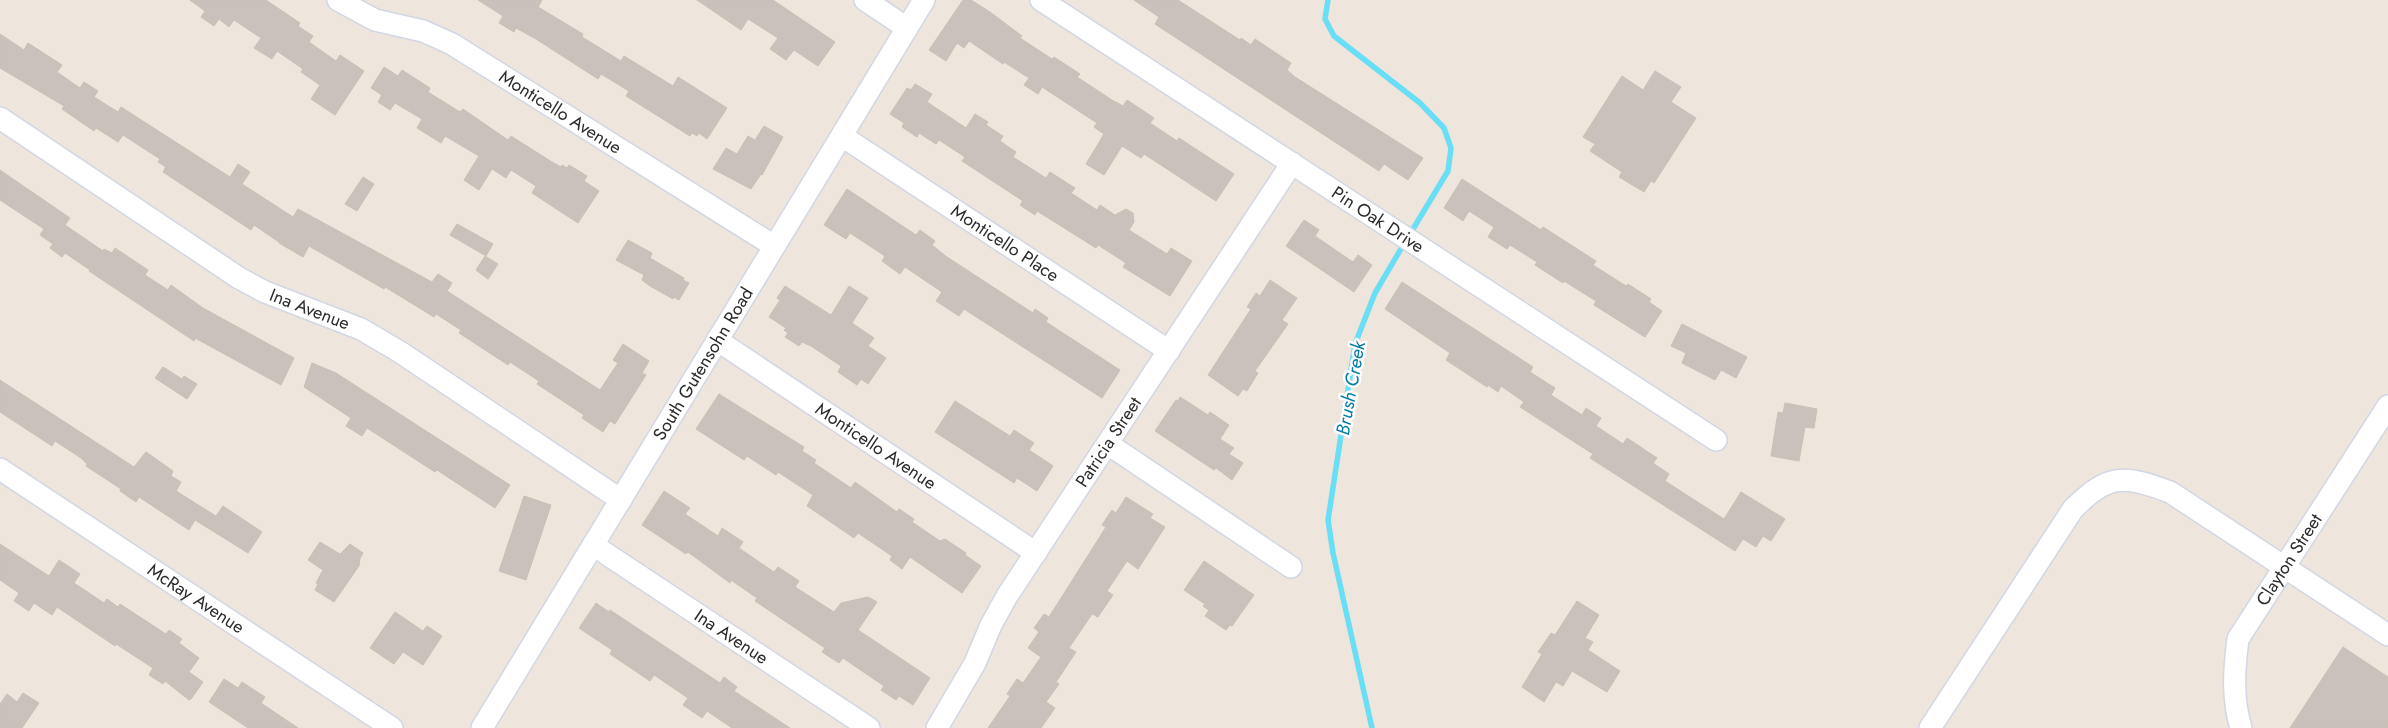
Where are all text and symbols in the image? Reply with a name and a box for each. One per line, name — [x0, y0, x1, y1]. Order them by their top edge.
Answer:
street label: Monticello Avenue — [494, 64, 627, 160]
street label: Pin Oak Drive — [1326, 180, 1429, 259]
street label: Monticello Place — [946, 198, 1064, 288]
street label: Ina Avenue — [266, 282, 354, 336]
street label: South Gutensohn Road — [647, 282, 760, 445]
water label: Brush Creek — [1329, 338, 1372, 437]
street label: Patricia Street — [1069, 391, 1148, 492]
street label: Monticello Avenue — [810, 396, 941, 496]
street label: Clayton Street — [2250, 508, 2329, 611]
street label: McRay Avenue — [142, 557, 250, 640]
street label: Ina Avenue — [689, 603, 774, 671]

